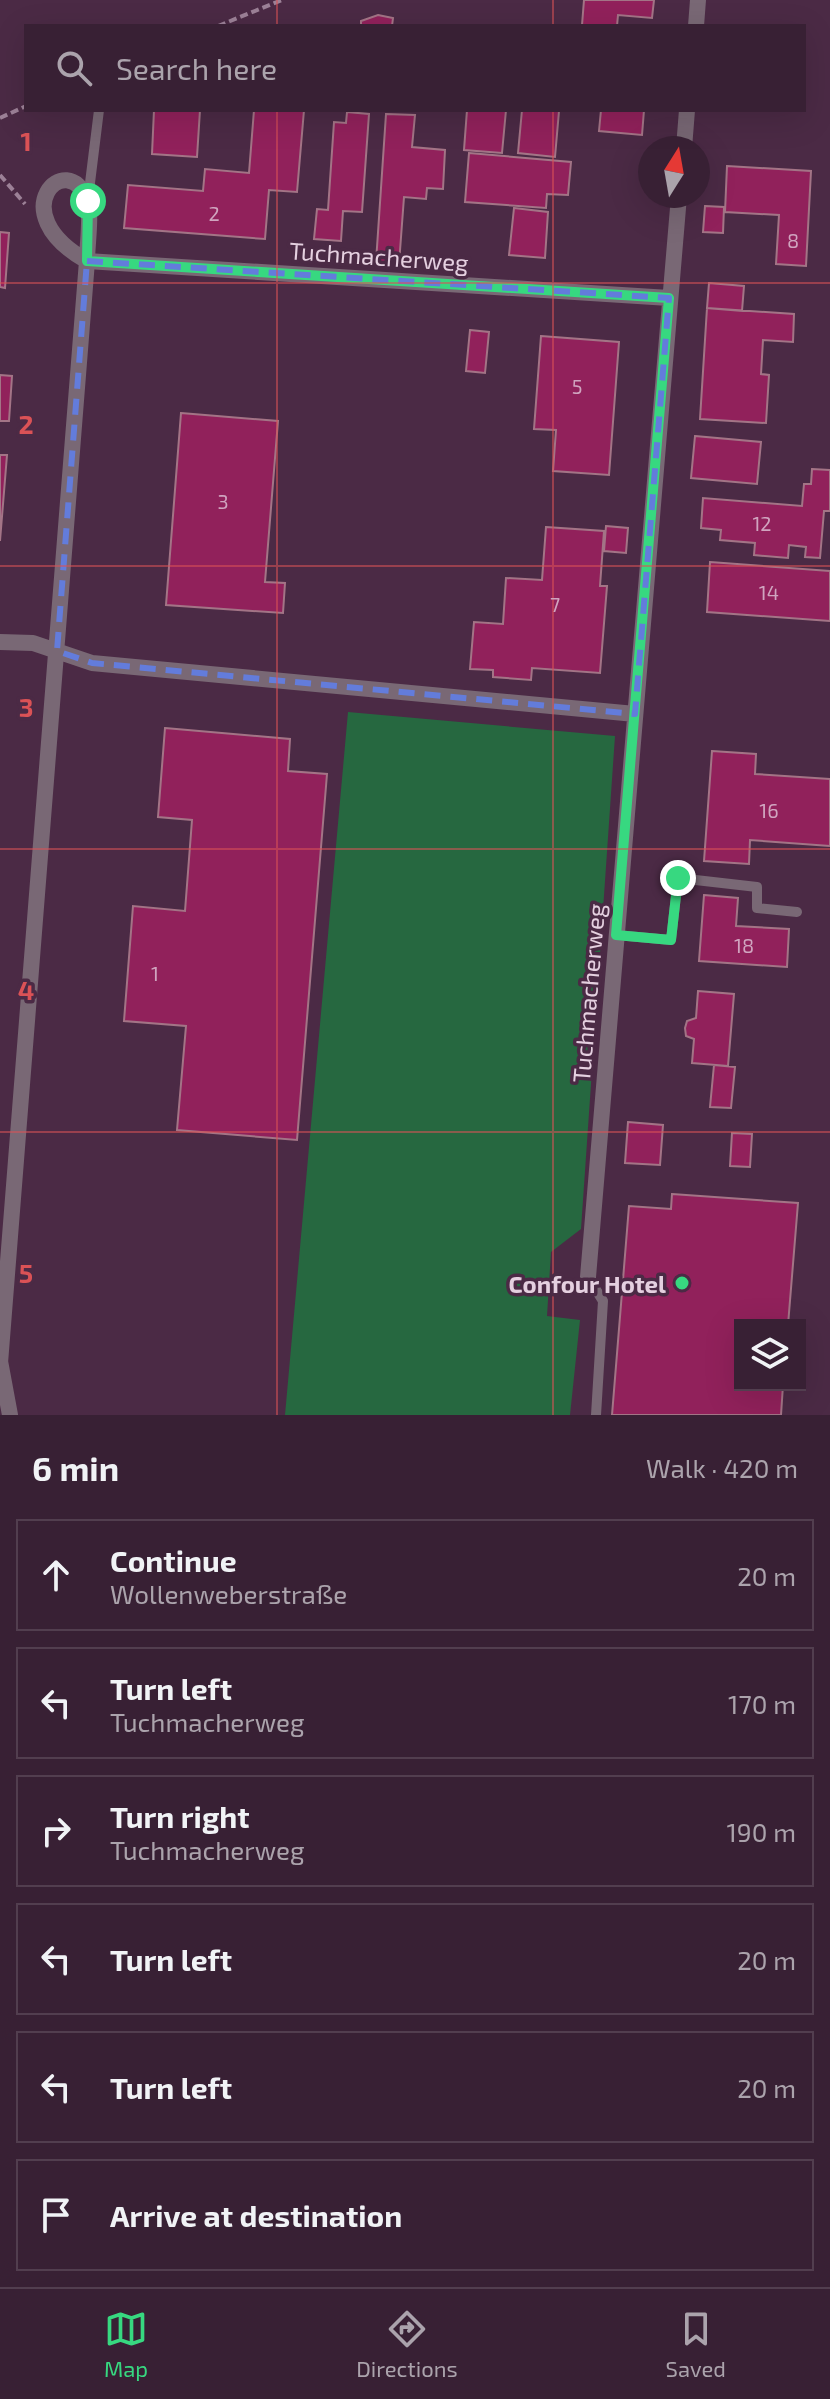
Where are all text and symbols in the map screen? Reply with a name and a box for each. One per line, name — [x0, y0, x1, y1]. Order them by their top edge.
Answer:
search box — [24, 24, 806, 112]
icon: search — [52, 46, 96, 90]
text: Search here — [116, 50, 277, 86]
text: 1 — [20, 125, 32, 156]
north arrow — [638, 136, 710, 208]
route start — [70, 183, 106, 219]
house number: 2 — [208, 201, 220, 225]
house number: 8 — [787, 228, 799, 252]
street label: Tuchmacherweg — [288, 235, 470, 277]
house number: 5 — [572, 374, 582, 398]
text: 2 — [18, 408, 34, 439]
house number: 3 — [217, 489, 229, 513]
house number: 12 — [752, 511, 772, 535]
house number: 14 — [759, 580, 779, 604]
house number: 7 — [550, 592, 560, 616]
text: 3 — [19, 691, 33, 722]
house number: 16 — [759, 798, 779, 822]
route end — [660, 860, 696, 896]
street label: Tuchmacherweg — [566, 902, 610, 1084]
house number: 18 — [734, 933, 754, 957]
house number: 1 — [151, 961, 159, 985]
text: 4 — [18, 974, 34, 1005]
text: 5 — [19, 1257, 33, 1288]
place label: Confour Hotel — [508, 1269, 666, 1298]
marker: Confour Hotel — [673, 1274, 691, 1292]
map controls — [734, 1319, 806, 1391]
button: layers — [734, 1319, 806, 1391]
text: 6 min — [32, 1447, 119, 1488]
text: Walk · 420 m — [646, 1452, 798, 1483]
text: Continue — [110, 1542, 237, 1578]
icon: ahead — [34, 1553, 78, 1597]
text: 20 m — [737, 1560, 796, 1591]
text: Wollenweberstraße — [110, 1578, 347, 1609]
text: Turn left — [110, 1670, 232, 1706]
icon: left — [34, 1681, 78, 1725]
text: 170 m — [728, 1688, 796, 1719]
text: Tuchmacherweg — [110, 1706, 305, 1737]
text: Turn right — [110, 1798, 250, 1834]
icon: right — [34, 1809, 78, 1853]
text: 190 m — [727, 1816, 796, 1847]
text: Tuchmacherweg — [110, 1834, 305, 1865]
icon: left — [34, 1937, 78, 1981]
text: Turn left — [110, 1941, 232, 1977]
text: 20 m — [737, 1944, 796, 1975]
icon: left — [34, 2065, 78, 2109]
text: Turn left — [110, 2069, 232, 2105]
text: 20 m — [737, 2072, 796, 2103]
icon: arrive — [34, 2193, 78, 2237]
text: Arrive at destination — [110, 2197, 402, 2233]
tab: Map — [104, 2307, 148, 2381]
tab: Directions — [356, 2307, 458, 2381]
tab: Saved — [666, 2307, 726, 2381]

